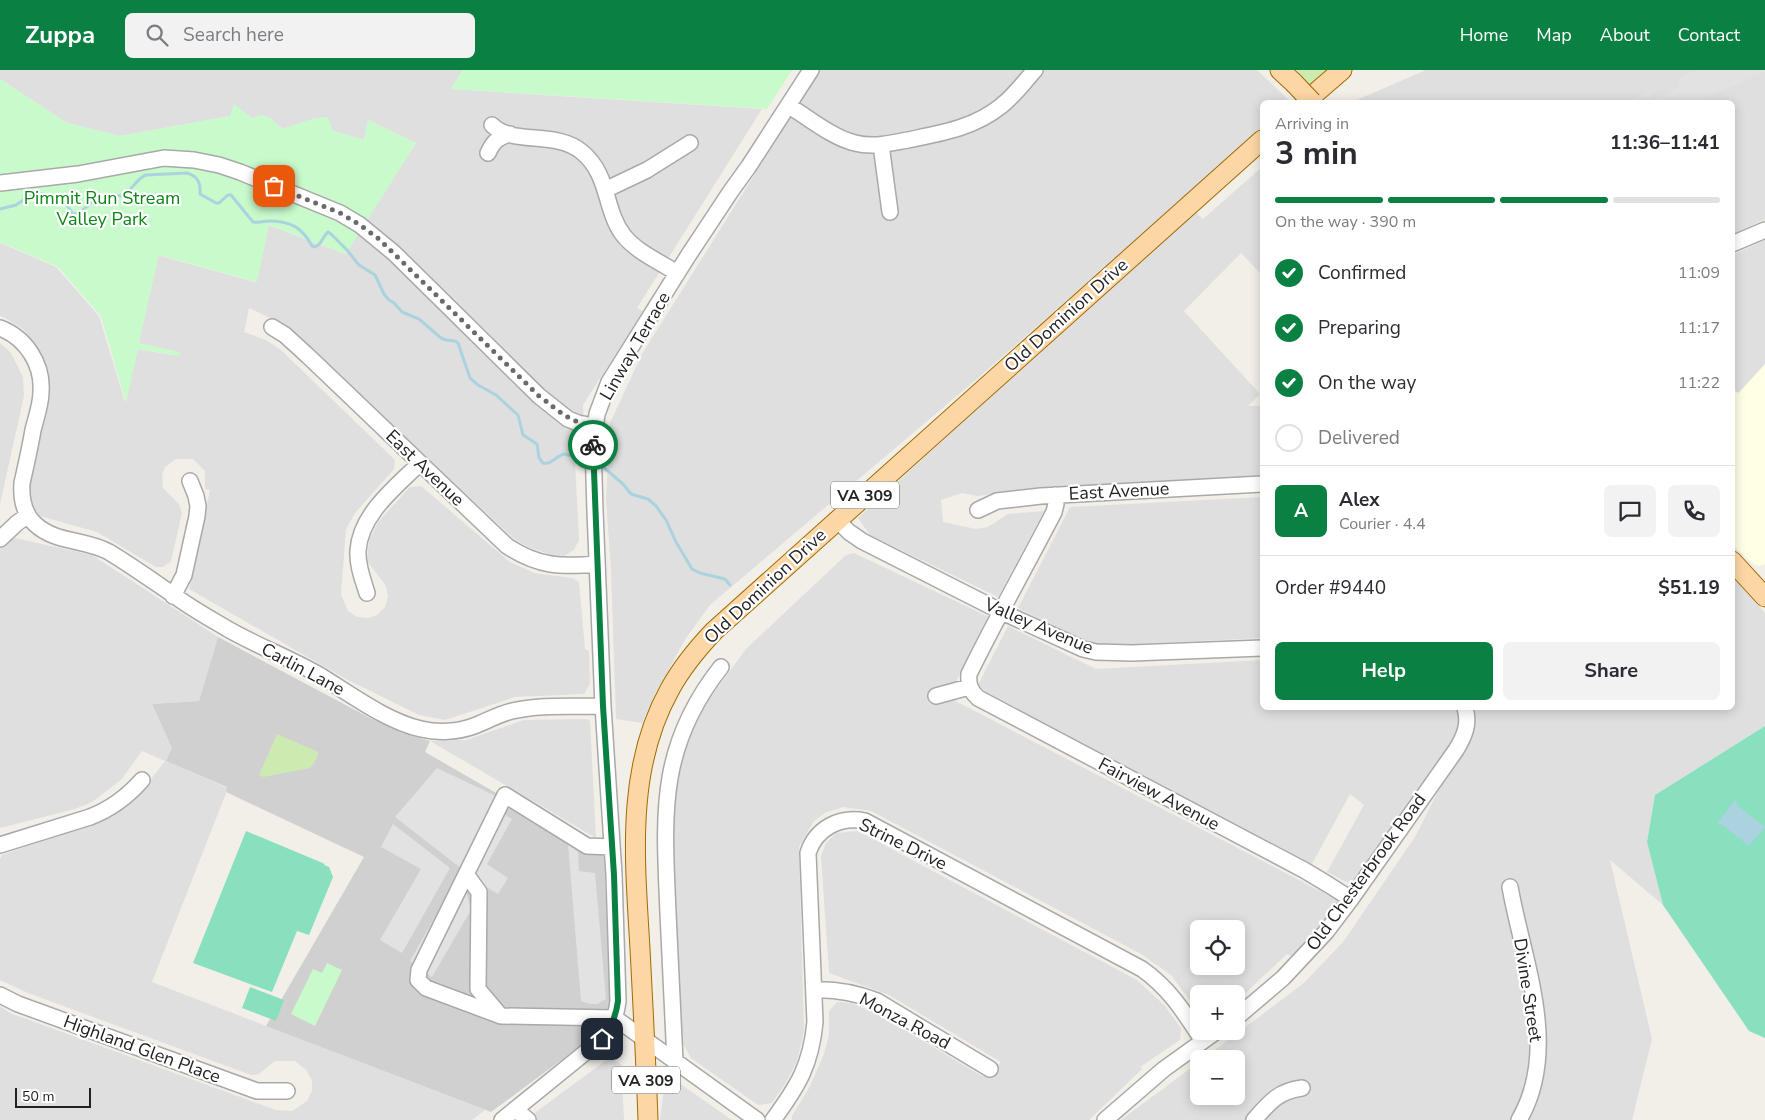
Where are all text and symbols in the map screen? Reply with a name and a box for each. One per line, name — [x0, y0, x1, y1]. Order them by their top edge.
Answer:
search box — [125, 13, 475, 58]
text: Zuppa — [25, 19, 95, 51]
icon: search — [143, 21, 171, 49]
text: Search here — [183, 22, 284, 48]
text: Home — [1460, 23, 1508, 47]
text: Map — [1536, 23, 1572, 47]
text: About — [1600, 23, 1650, 47]
text: Contact — [1678, 23, 1740, 47]
text: Arriving in — [1275, 113, 1349, 135]
text: 11:36–11:41 — [1610, 130, 1720, 156]
text: 3 min — [1275, 132, 1358, 175]
pin — [253, 165, 295, 207]
icon: bag — [260, 172, 288, 200]
park label: Pimmit Run Stream Valley Park — [24, 186, 180, 231]
text: On the way · 390 m — [1275, 211, 1416, 233]
street label: Old Dominion Drive — [999, 253, 1133, 377]
icon: check — [1275, 259, 1303, 287]
text: Confirmed — [1318, 260, 1406, 286]
text: 11:09 — [1678, 262, 1720, 284]
street label: Linway Terrace — [594, 287, 676, 405]
icon: check — [1275, 314, 1303, 342]
text: Preparing — [1318, 315, 1401, 341]
text: 11:17 — [1678, 317, 1720, 339]
icon: check — [1275, 369, 1303, 397]
text: On the way — [1318, 370, 1416, 396]
text: 11:22 — [1678, 372, 1720, 394]
courier — [568, 420, 618, 470]
street label: East Avenue — [380, 424, 470, 512]
text: Delivered — [1318, 425, 1400, 451]
icon: bike — [579, 431, 607, 459]
street label: East Avenue — [1068, 476, 1170, 506]
road number: VA 309 — [831, 482, 899, 508]
button: chat — [1604, 485, 1656, 537]
button: phone — [1668, 485, 1720, 537]
text: Alex — [1339, 487, 1380, 513]
text: A — [1294, 498, 1308, 524]
text: Courier · 4.4 — [1339, 513, 1425, 535]
street label: Old Dominion Drive — [699, 523, 831, 649]
text: Order #9440 — [1275, 575, 1386, 601]
text: $51.19 — [1658, 575, 1720, 601]
street label: Valley Avenue — [980, 592, 1097, 660]
street label: Carlin Lane — [257, 637, 349, 701]
button: Help — [1275, 642, 1493, 700]
button: Share — [1503, 642, 1720, 700]
street label: Fairview Avenue — [1094, 752, 1224, 836]
street label: Old Chesterbrook Road — [1301, 788, 1431, 956]
street label: Strine Drive — [855, 812, 951, 876]
map controls — [1190, 920, 1245, 1105]
button: locate — [1190, 920, 1245, 975]
street label: Divine Street — [1508, 937, 1548, 1044]
button: + — [1190, 985, 1245, 1040]
street label: Monza Road — [855, 987, 955, 1055]
street label: Highland Glen Place — [60, 1009, 224, 1089]
pin — [581, 1018, 623, 1060]
icon: home — [588, 1025, 616, 1053]
button: − — [1190, 1050, 1245, 1105]
road number: VA 309 — [612, 1066, 680, 1094]
scale bar — [15, 1085, 91, 1108]
text: 50 m — [22, 1087, 54, 1106]

